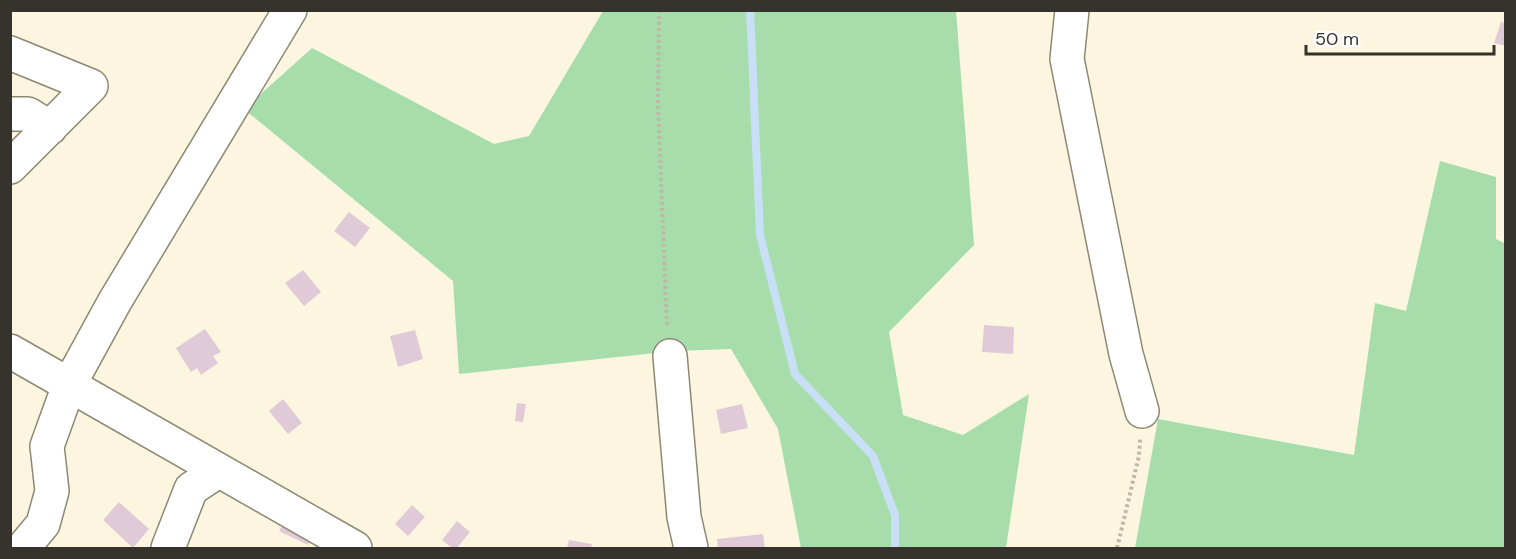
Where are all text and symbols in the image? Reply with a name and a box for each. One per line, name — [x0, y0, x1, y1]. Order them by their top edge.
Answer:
scale bar — [1306, 18, 1494, 56]
text: 50 m — [1315, 27, 1359, 51]

